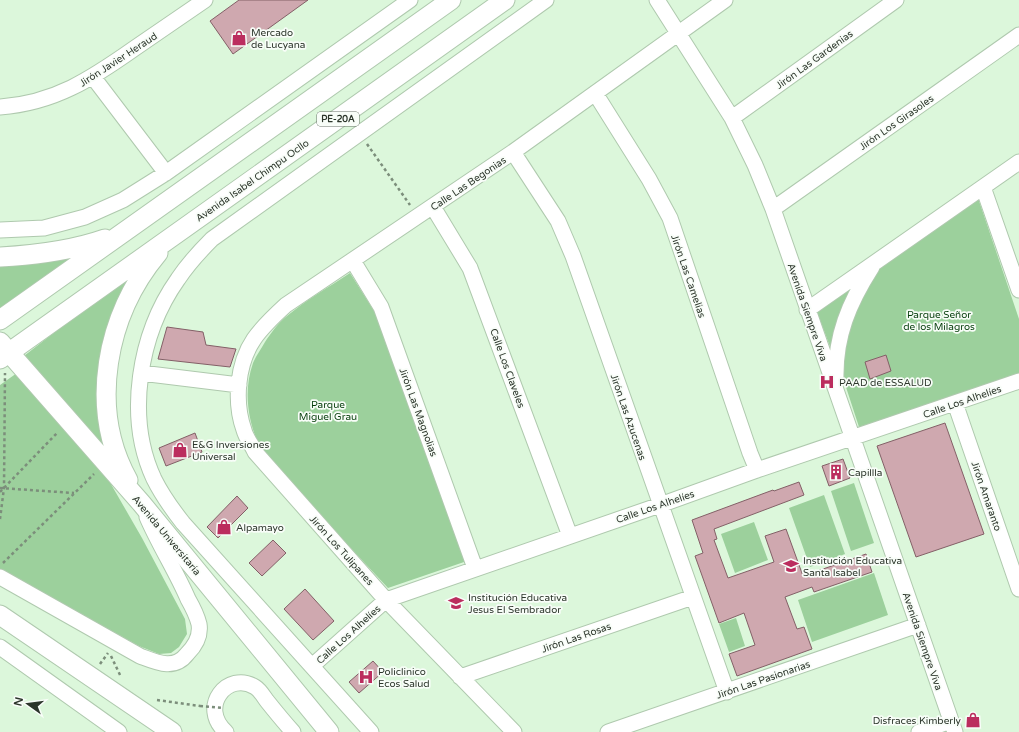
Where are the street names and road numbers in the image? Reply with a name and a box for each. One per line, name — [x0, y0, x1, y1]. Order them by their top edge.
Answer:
street label: Jirón Las Gardenias — [774, 28, 856, 92]
street label: Jirón Javier Heraud — [77, 30, 160, 90]
street label: Jirón Los Girasoles — [857, 93, 936, 153]
road number: PE-20A — [317, 112, 359, 126]
street label: Avenida Isabel Chimpu Ocllo — [194, 137, 311, 225]
street label: Calle Las Begonias — [429, 154, 509, 214]
street label: Jirón Las Camelias — [668, 233, 708, 320]
street label: Avenida Siempre Viva — [785, 262, 829, 363]
street label: Calle Los Claveles — [487, 327, 527, 410]
street label: Jirón Las Magnolias — [396, 366, 440, 459]
street label: Jirón Las Azucenas — [608, 373, 649, 462]
street label: Calle Los Alhelíes — [922, 383, 1003, 421]
street label: Jirón Amaranto — [968, 460, 1004, 533]
street label: Calle Los Alhelíes — [615, 488, 696, 526]
street label: Avenida Universitaria — [129, 493, 203, 578]
street label: Jirón Los Tulipanes — [307, 513, 376, 588]
street label: Avenida Siempre Viva — [900, 591, 944, 692]
street label: Calle Los Alhelíes — [314, 603, 383, 667]
street label: Jirón Las Rosas — [540, 620, 613, 655]
street label: Jirón Las Pasionarias — [715, 658, 812, 702]

